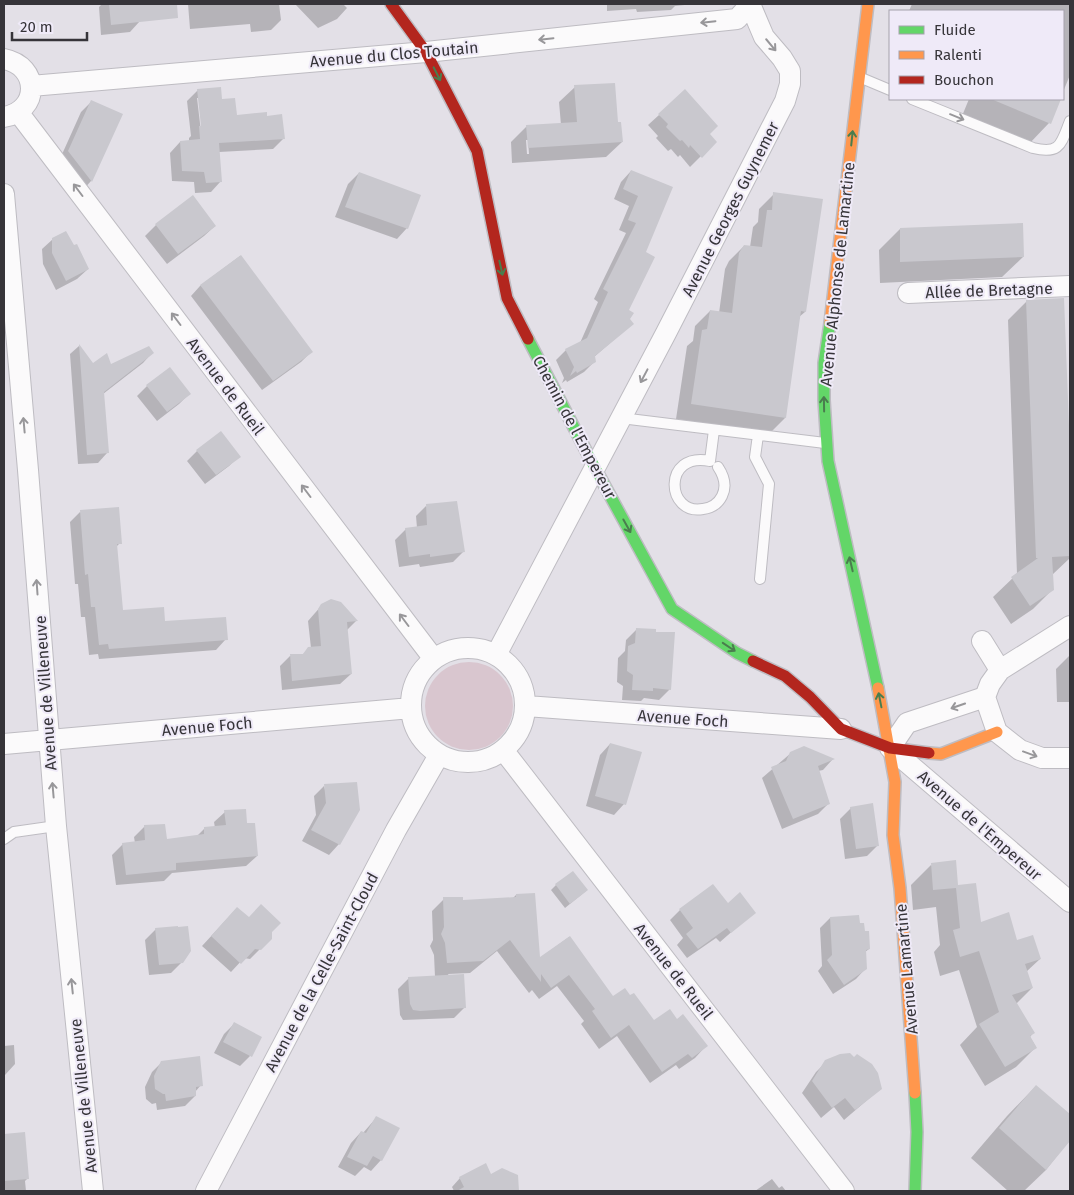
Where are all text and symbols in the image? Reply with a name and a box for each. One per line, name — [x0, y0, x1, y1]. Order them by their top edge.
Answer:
scale bar — [12, 10, 88, 42]
legend — [889, 10, 1064, 100]
one-way arrow — [700, 17, 716, 27]
text: 20 m — [20, 18, 53, 36]
text: Fluide — [934, 21, 976, 39]
one-way arrow — [538, 34, 554, 44]
street label: Avenue du Clos Toutain — [309, 38, 479, 71]
one-way arrow — [765, 38, 776, 51]
text: Ralenti — [934, 46, 982, 64]
one-way arrow — [433, 66, 442, 81]
text: Bouchon — [934, 71, 994, 89]
one-way arrow — [949, 113, 964, 122]
street label: Avenue Georges Guynemer — [678, 118, 783, 300]
one-way arrow — [847, 131, 857, 147]
street label: Avenue Alphonse de Lamartine — [816, 161, 859, 387]
one-way arrow — [72, 184, 83, 197]
one-way arrow — [497, 260, 506, 276]
street label: Allée de Bretagne — [925, 279, 1053, 302]
one-way arrow — [171, 312, 181, 326]
street label: Avenue de Rueil — [183, 334, 269, 439]
street label: Chemin de l'Empereur — [529, 352, 621, 503]
one-way arrow — [638, 368, 648, 383]
one-way arrow — [819, 396, 829, 412]
one-way arrow — [19, 417, 29, 433]
one-way arrow — [301, 484, 311, 498]
one-way arrow — [622, 519, 632, 534]
one-way arrow — [846, 556, 855, 572]
one-way arrow — [32, 579, 42, 595]
one-way arrow — [399, 614, 410, 627]
street label: Avenue de Villeneuve — [31, 615, 60, 771]
one-way arrow — [722, 642, 736, 652]
one-way arrow — [875, 692, 885, 708]
one-way arrow — [951, 702, 966, 711]
street label: Avenue Foch — [637, 706, 729, 731]
street label: Avenue Foch — [161, 713, 253, 740]
one-way arrow — [1022, 750, 1038, 759]
street label: Avenue de l'Empereur — [914, 766, 1046, 885]
one-way arrow — [48, 782, 58, 798]
street label: Avenue de la Celle-Saint-Cloud — [261, 869, 382, 1075]
street label: Avenue Lamartine — [891, 903, 922, 1035]
street label: Avenue de Rueil — [630, 919, 717, 1023]
one-way arrow — [67, 978, 77, 994]
street label: Avenue de Villeneuve — [66, 1018, 101, 1174]

